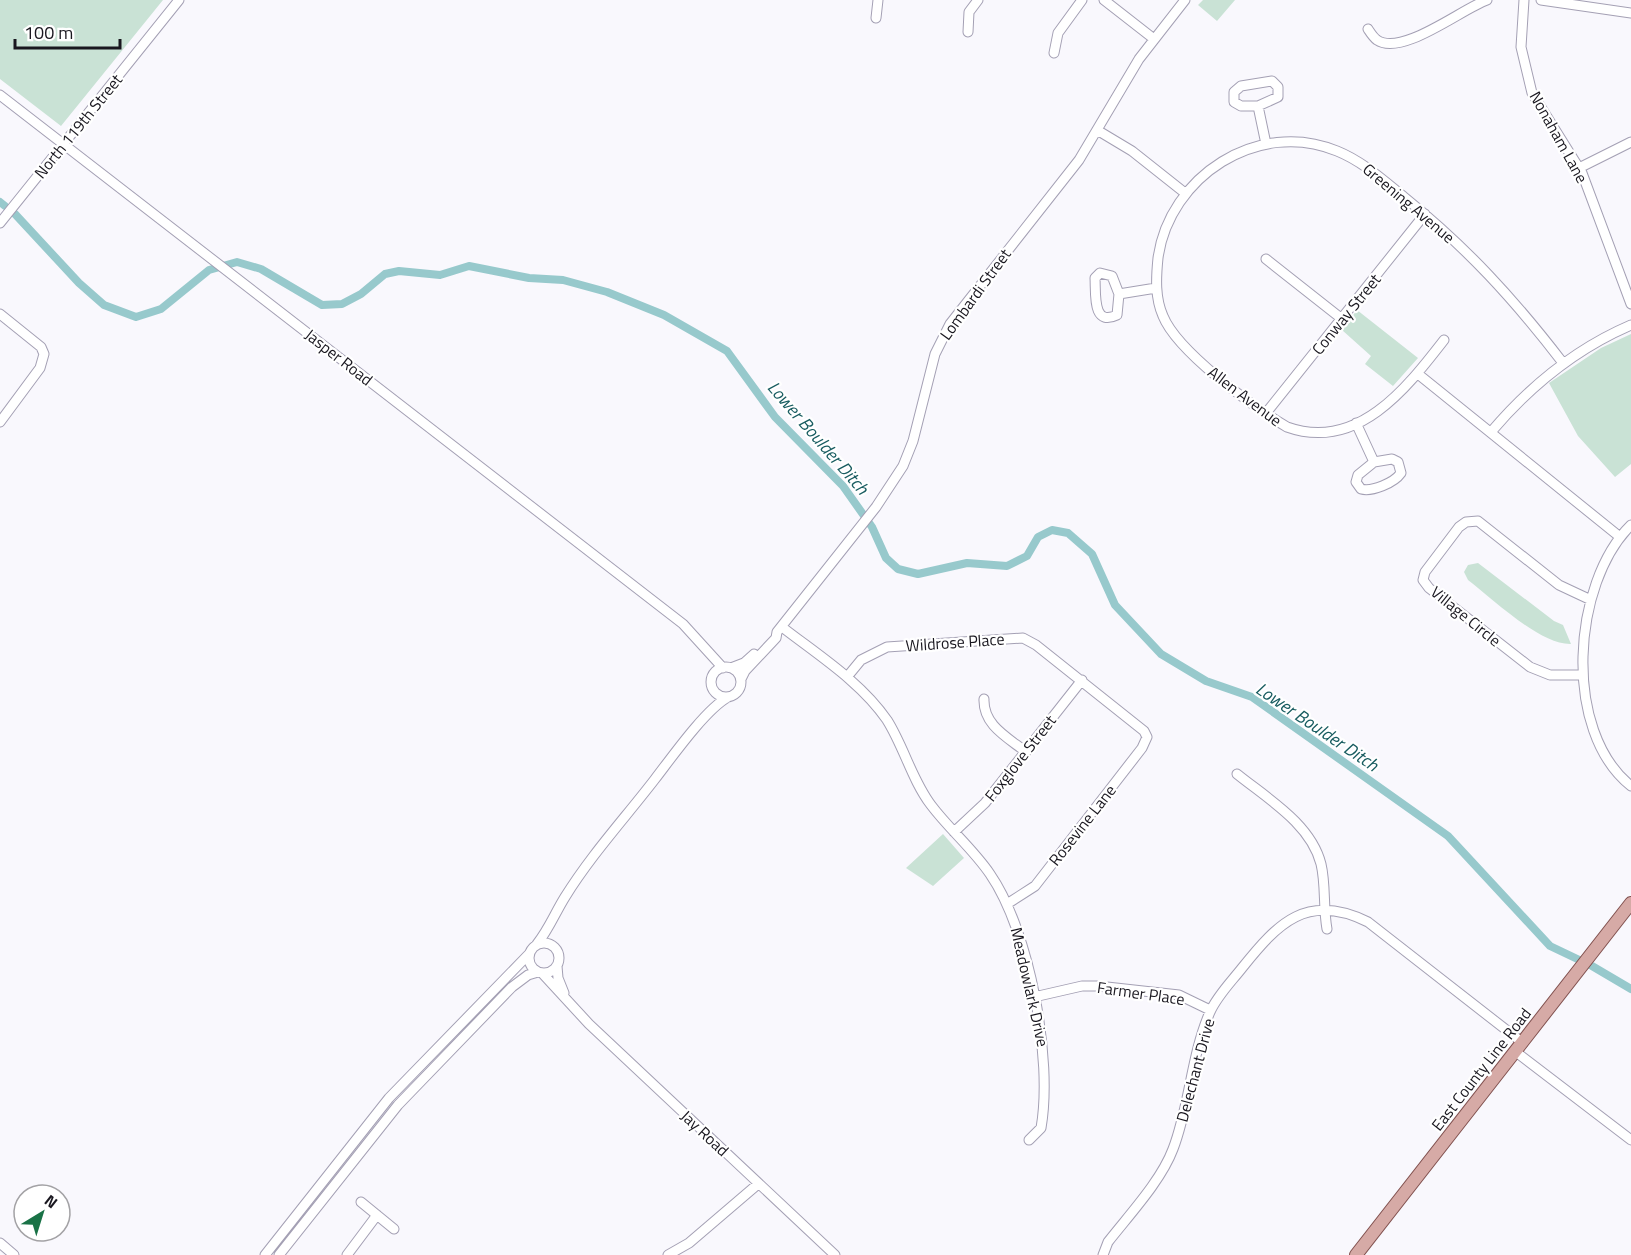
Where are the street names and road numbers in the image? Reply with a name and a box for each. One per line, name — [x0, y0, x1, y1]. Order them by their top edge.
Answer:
street label: North 119th Street — [28, 68, 128, 183]
street label: Nonaham Lane — [1524, 87, 1594, 187]
street label: Greening Avenue — [1358, 157, 1460, 249]
street label: Lombardi Street — [934, 243, 1017, 345]
street label: Conway Street — [1306, 268, 1386, 360]
street label: Jasper Road — [300, 323, 378, 391]
street label: Allen Avenue — [1203, 360, 1287, 432]
street label: Village Circle — [1426, 580, 1506, 652]
street label: Wildrose Place — [905, 627, 1005, 657]
street label: Foxglove Street — [979, 709, 1062, 806]
street label: Rosevine Lane — [1043, 779, 1121, 871]
street label: Meadowlark Drive — [1005, 925, 1055, 1049]
street label: Farmer Place — [1096, 975, 1186, 1011]
street label: East County Line Road — [1425, 1002, 1537, 1136]
street label: Delechant Drive — [1170, 1015, 1220, 1125]
street label: Jay Road — [675, 1104, 735, 1162]

